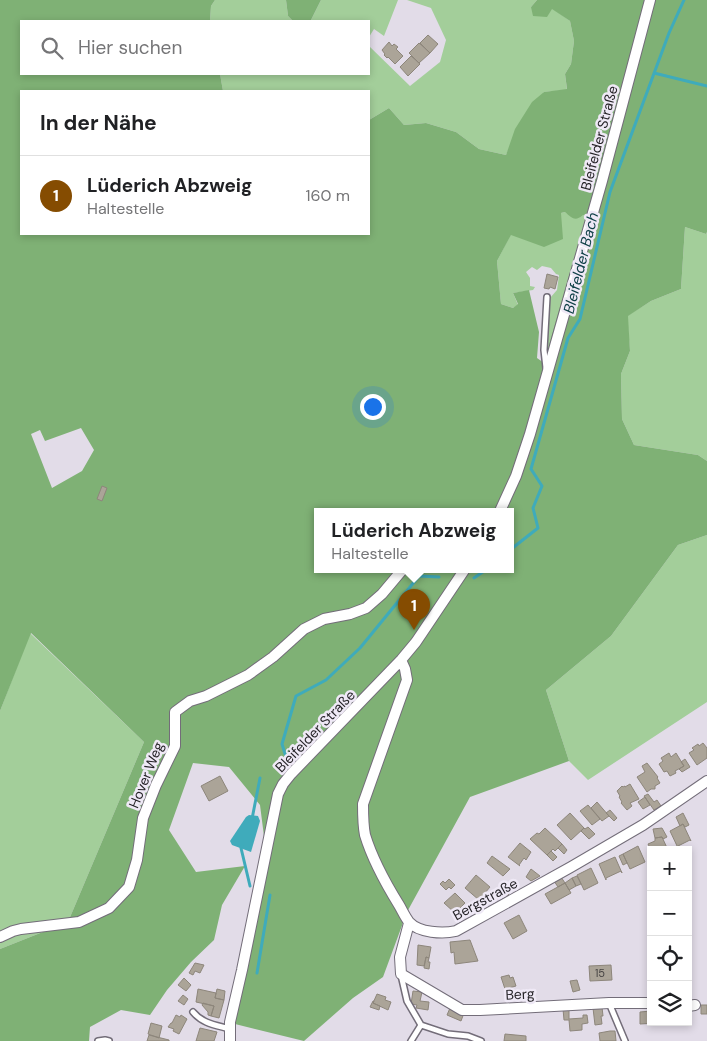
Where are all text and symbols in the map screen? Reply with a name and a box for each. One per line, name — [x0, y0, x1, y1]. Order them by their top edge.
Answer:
search box — [20, 20, 370, 75]
icon: search — [38, 34, 66, 62]
text: Hier suchen — [78, 35, 182, 60]
street label: Bleifelder Straße — [576, 84, 622, 192]
text: In der Nähe — [40, 109, 157, 137]
text: Lüderich Abzweig — [87, 173, 252, 198]
text: 1 — [53, 185, 59, 206]
text: 160 m — [306, 185, 350, 206]
text: Haltestelle — [87, 198, 164, 219]
water label: Bleifelder Bach — [559, 210, 603, 316]
your location — [360, 394, 386, 420]
popup — [314, 508, 514, 573]
text: Lüderich Abzweig — [331, 518, 497, 543]
text: Haltestelle — [331, 543, 409, 564]
pin: 1 — [398, 589, 430, 630]
street label: Bleifelder Straße — [271, 686, 359, 776]
street label: Hover Weg — [125, 739, 168, 811]
map controls — [647, 846, 692, 1026]
button: + — [647, 846, 692, 891]
street label: Bergstraße — [449, 874, 521, 924]
button: − — [647, 891, 692, 936]
button: locate — [647, 936, 692, 981]
house number: 15 — [595, 966, 605, 980]
button: layers — [647, 981, 692, 1026]
street label: Berg — [505, 984, 535, 1004]

